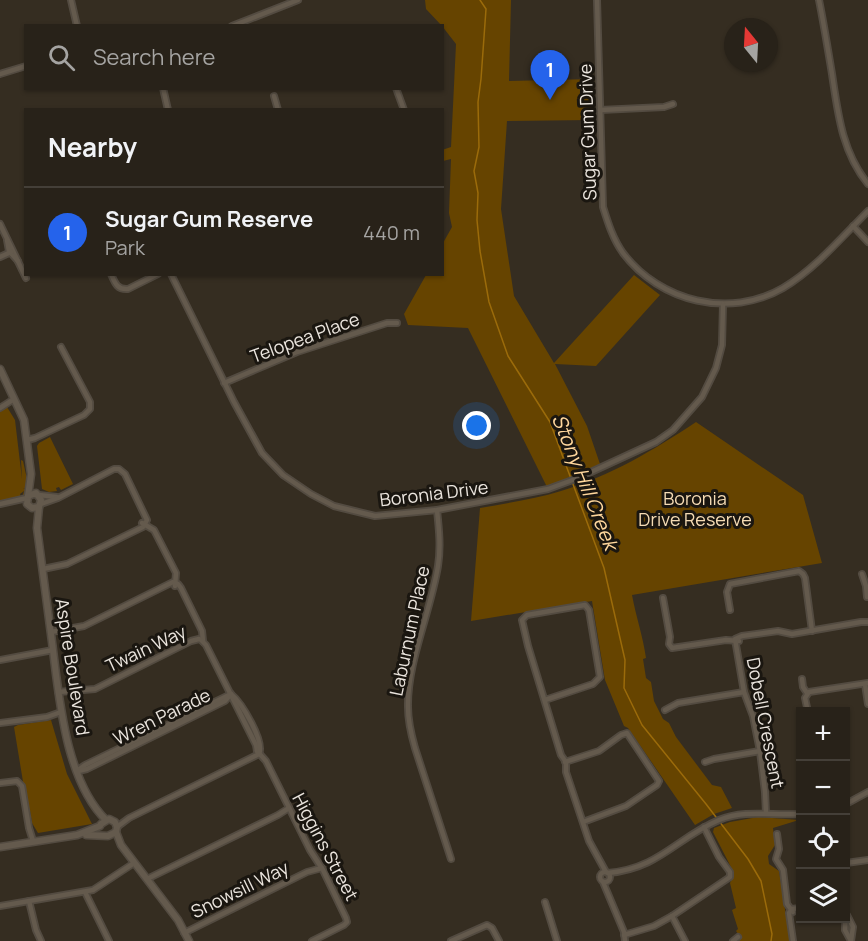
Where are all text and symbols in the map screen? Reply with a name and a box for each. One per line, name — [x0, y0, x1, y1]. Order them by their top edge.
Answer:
north arrow — [724, 18, 778, 72]
search box — [24, 24, 444, 90]
icon: search — [45, 41, 78, 74]
text: Search here — [93, 42, 215, 72]
pin: 1 — [530, 51, 570, 100]
street label: Sugar Gum Drive — [573, 63, 601, 201]
text: Nearby — [48, 129, 137, 165]
text: Sugar Gum Reserve — [105, 204, 313, 234]
text: 1 — [63, 219, 72, 246]
text: 440 m — [363, 219, 420, 246]
text: Park — [105, 234, 145, 261]
street label: Telopea Place — [247, 306, 363, 368]
water label: Stony Hill Creek — [546, 410, 626, 557]
your location — [462, 411, 491, 440]
street label: Boronia Drive — [378, 474, 490, 512]
park label: Boronia Drive Reserve — [638, 486, 752, 531]
street label: Laburnum Place — [384, 563, 435, 698]
street label: Aspire Boulevard — [50, 597, 96, 737]
street label: Twain Way — [101, 619, 190, 677]
street label: Dobell Crescent — [742, 655, 790, 790]
street label: Wren Parade — [109, 682, 214, 750]
map controls — [796, 707, 850, 923]
button: + — [796, 707, 850, 761]
button: − — [796, 761, 850, 815]
street label: Higgins Street — [287, 789, 364, 905]
button: locate — [796, 815, 850, 869]
street label: Snowsill Way — [187, 855, 293, 923]
button: layers — [796, 869, 850, 923]

